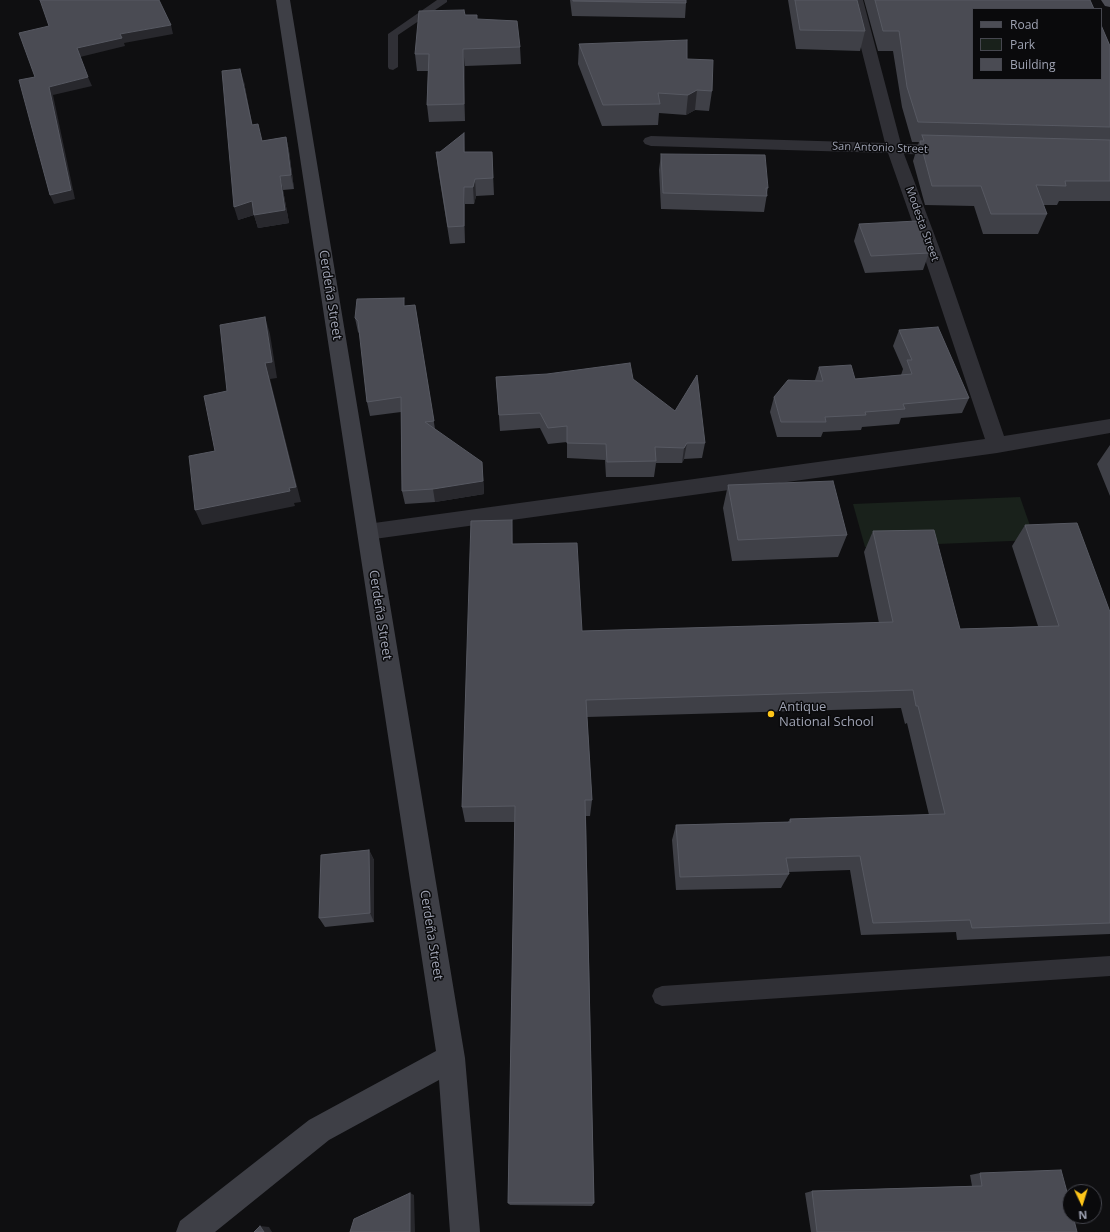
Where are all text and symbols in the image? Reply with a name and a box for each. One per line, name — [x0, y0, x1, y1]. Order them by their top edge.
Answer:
legend — [972, 8, 1102, 80]
text: Road — [1010, 16, 1039, 33]
text: Park — [1010, 36, 1035, 53]
text: Building — [1010, 56, 1055, 73]
street label: San Antonio Street — [832, 140, 928, 156]
street label: Modesta Street — [902, 185, 942, 263]
street label: Cerdeña Street — [315, 249, 345, 341]
street label: Cerdeña Street — [365, 569, 395, 661]
place label: Antique National School — [779, 699, 874, 730]
marker: Antique National School — [766, 709, 776, 719]
street label: Cerdeña Street — [416, 889, 446, 981]
north arrow — [1062, 1184, 1102, 1224]
text: N — [1078, 1208, 1088, 1223]

